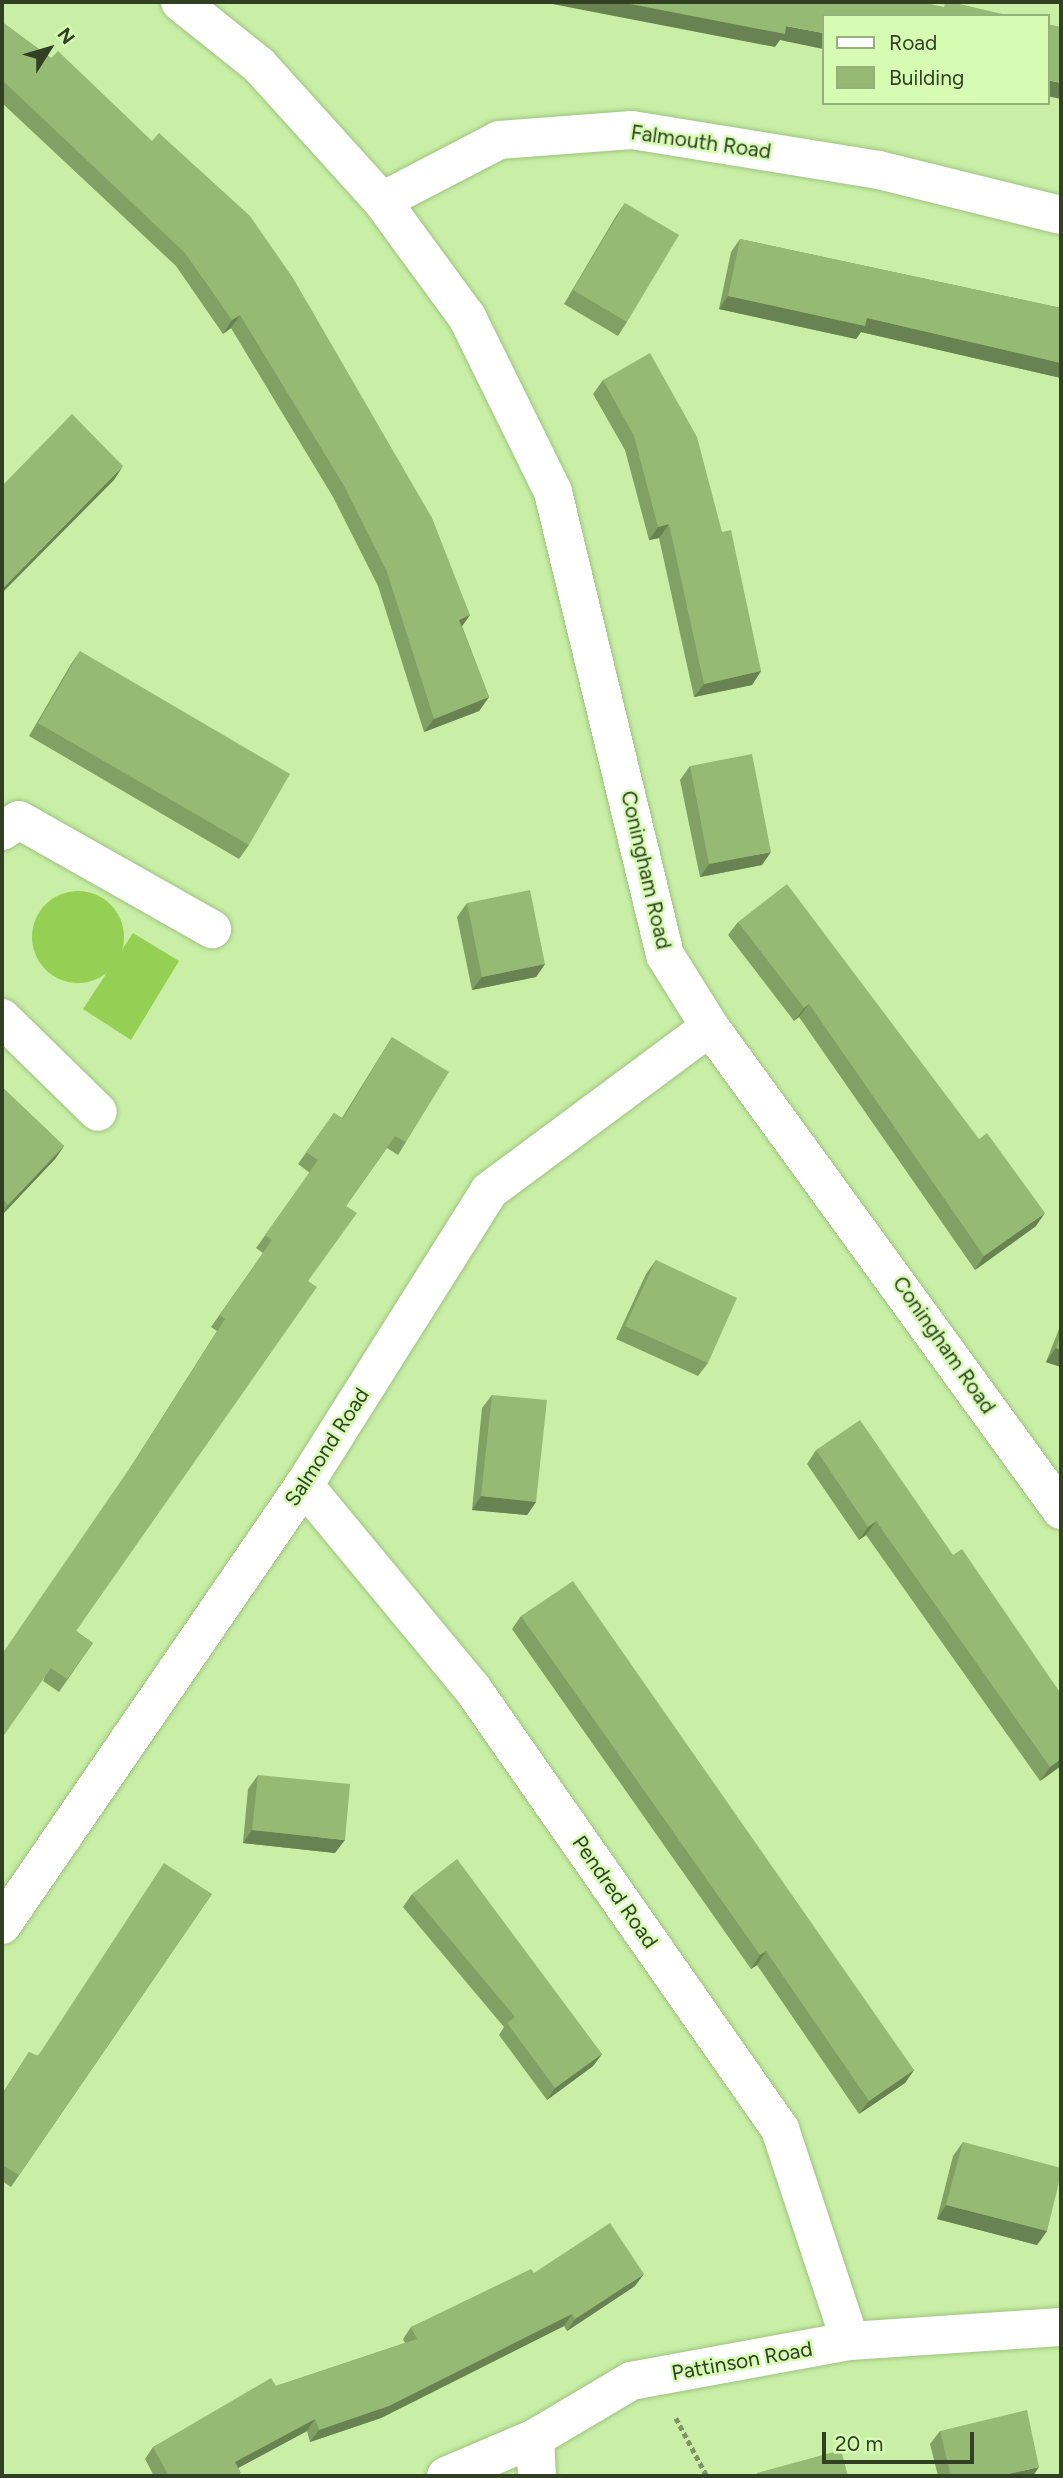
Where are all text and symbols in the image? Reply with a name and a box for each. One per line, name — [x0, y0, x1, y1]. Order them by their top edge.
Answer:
north arrow — [14, 14, 84, 84]
legend — [822, 14, 1049, 105]
text: N — [53, 23, 80, 49]
text: Road — [889, 30, 937, 55]
text: Building — [889, 65, 964, 90]
street label: Falmouth Road — [629, 120, 773, 164]
street label: Coningham Road — [616, 788, 676, 952]
street label: Coningham Road — [887, 1272, 1001, 1418]
street label: Salmond Road — [279, 1383, 375, 1511]
street label: Pendred Road — [567, 1831, 663, 1953]
street label: Pattinson Road — [670, 2336, 814, 2386]
scale bar — [825, 2418, 977, 2462]
text: 20 m — [835, 2431, 883, 2456]

